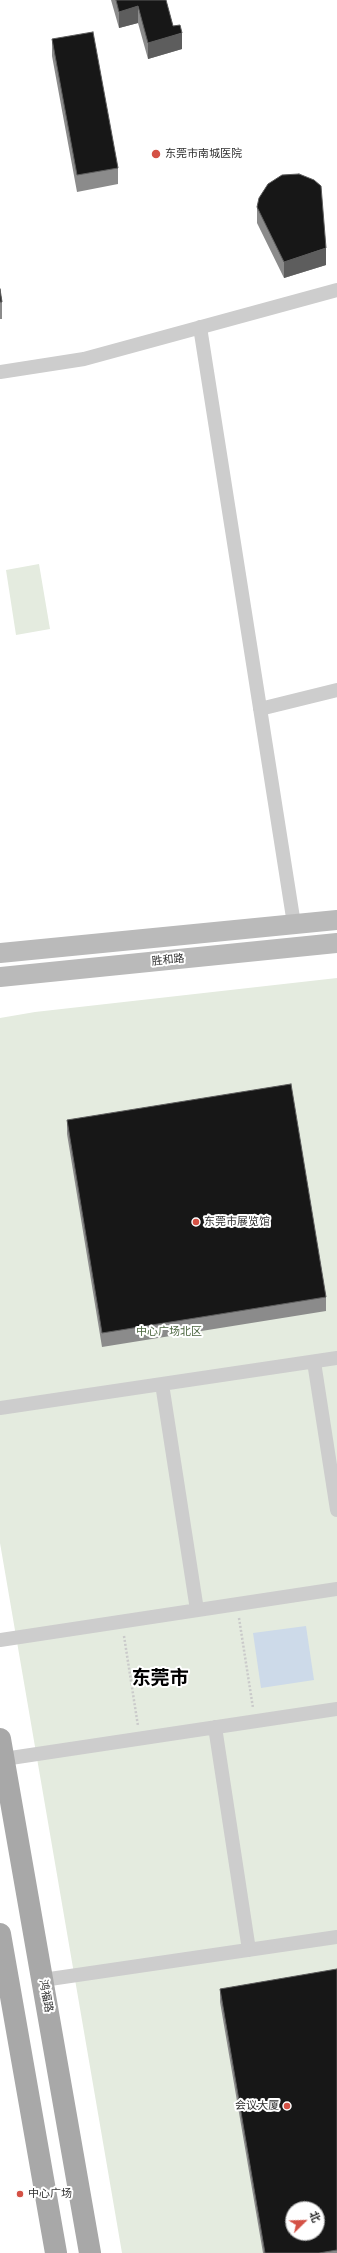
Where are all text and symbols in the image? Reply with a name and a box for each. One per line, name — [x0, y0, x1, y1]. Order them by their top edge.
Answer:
place label: 东莞市南城医院 — [165, 147, 242, 161]
marker: 东莞市南城医院 — [150, 148, 162, 160]
street label: 胜和路 — [151, 952, 185, 968]
place label: 东莞市展览馆 — [204, 1215, 270, 1229]
marker: 东莞市展览馆 — [191, 1217, 201, 1227]
park label: 中心广场北区 — [136, 1325, 202, 1339]
district label: 东莞市 — [132, 1667, 188, 1689]
street label: 鸿福路 — [37, 1979, 55, 2013]
place label: 会议大厦 — [235, 2099, 279, 2113]
marker: 会议大厦 — [282, 2101, 292, 2111]
place label: 中心广场 — [28, 2187, 72, 2201]
marker: 中心广场 — [15, 2189, 25, 2199]
north arrow — [285, 2201, 325, 2241]
text: 北 — [307, 2209, 324, 2224]

